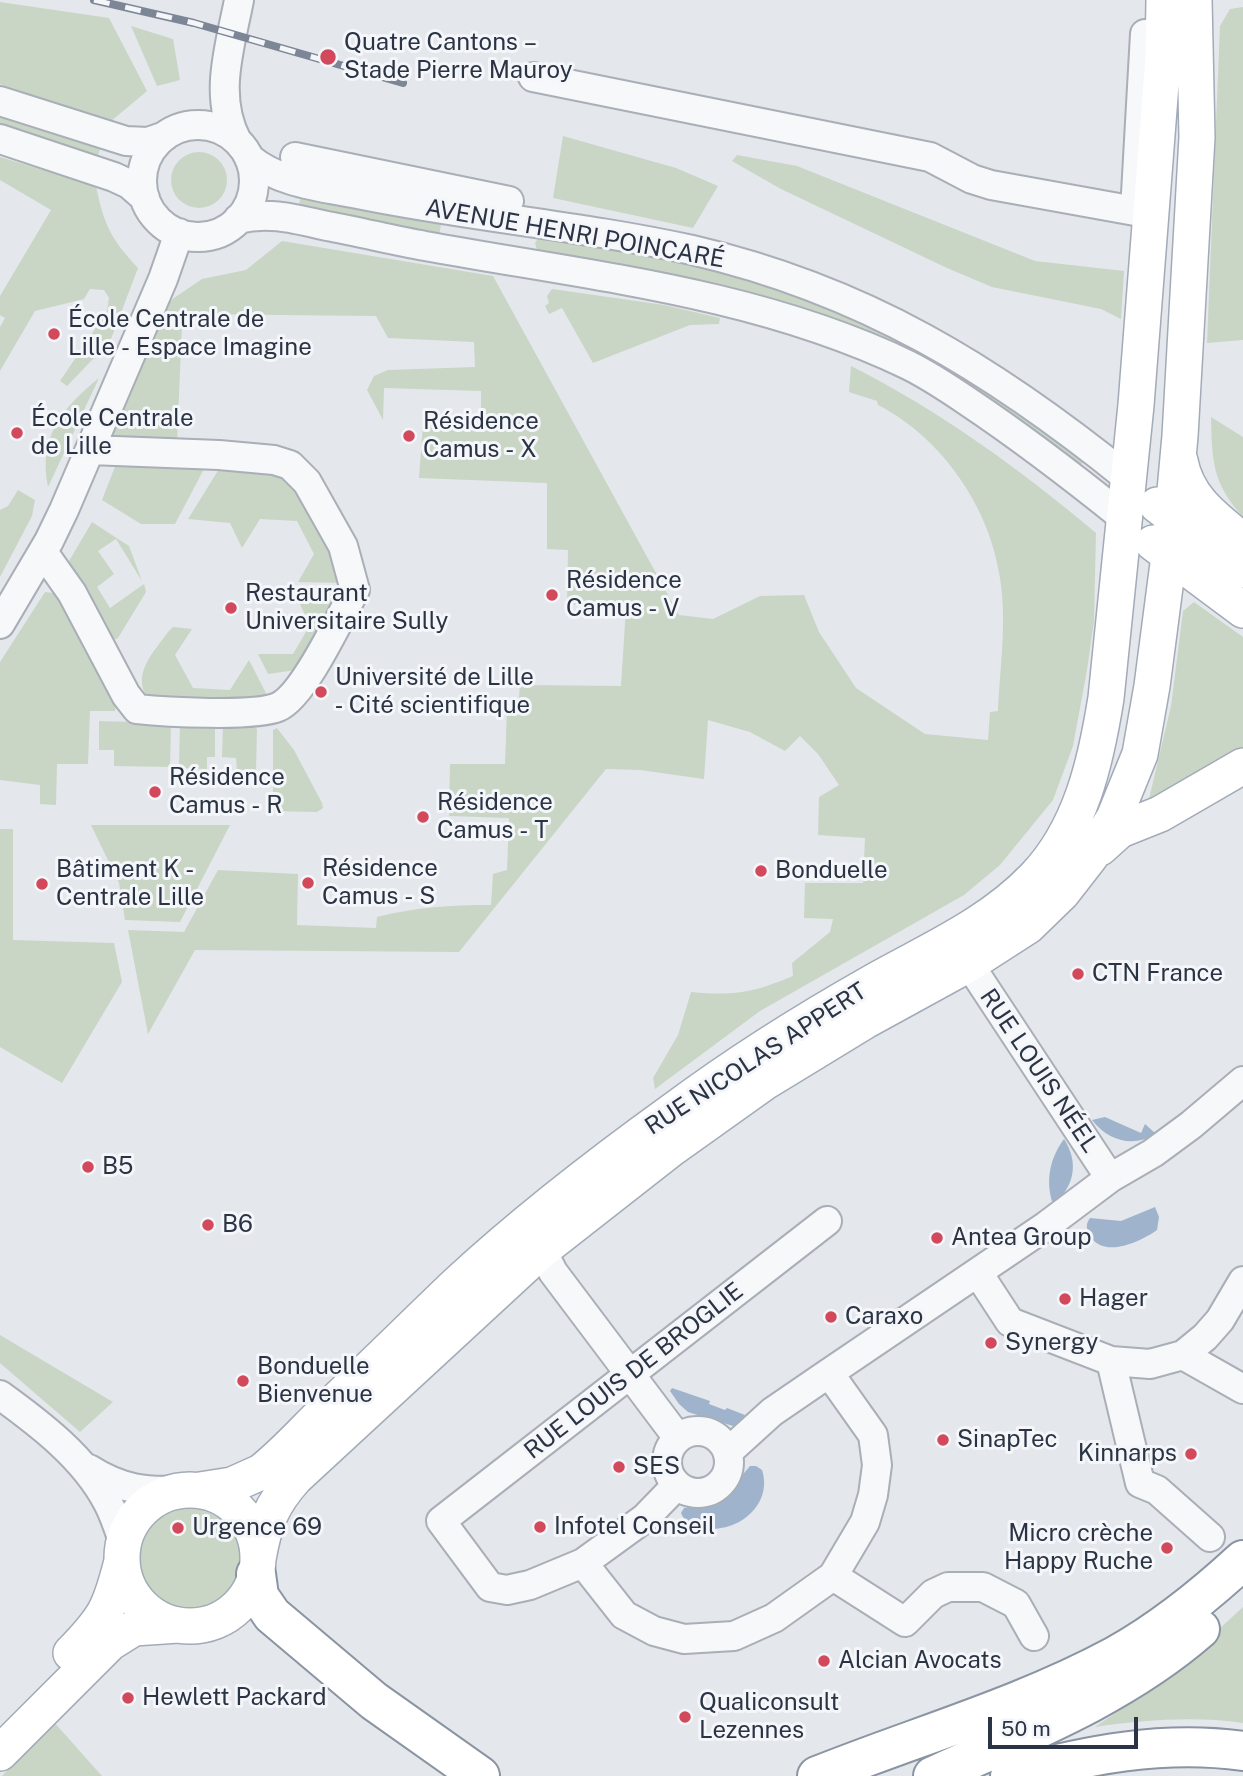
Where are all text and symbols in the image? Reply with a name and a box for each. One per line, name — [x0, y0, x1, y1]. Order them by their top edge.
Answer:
place label: Quatre Cantons – Stade Pierre Mauroy — [344, 29, 573, 85]
marker: Quatre Cantons – Stade Pierre Mauroy — [318, 47, 338, 67]
street label: AVENUE HENRI POINCARÉ — [423, 193, 727, 275]
place label: École Centrale de Lille - Espace Imagine — [68, 306, 312, 362]
marker: École Centrale de Lille - Espace Imagine — [46, 326, 62, 342]
place label: École Centrale de Lille — [31, 405, 194, 461]
place label: Résidence Camus - X — [423, 408, 539, 464]
marker: École Centrale de Lille — [9, 425, 25, 441]
marker: Résidence Camus - X — [401, 428, 417, 444]
place label: Résidence Camus - V — [566, 567, 682, 623]
place label: Restaurant Universitaire Sully — [245, 580, 448, 636]
marker: Résidence Camus - V — [544, 587, 560, 603]
marker: Restaurant Universitaire Sully — [223, 600, 239, 616]
place label: Université de Lille ‐ Cité scientifique — [335, 664, 534, 720]
marker: Université de Lille ‐ Cité scientifique — [313, 684, 329, 700]
place label: Résidence Camus - R — [169, 764, 285, 820]
marker: Résidence Camus - R — [147, 784, 163, 800]
place label: Résidence Camus - T — [437, 789, 553, 845]
marker: Résidence Camus - T — [415, 809, 431, 825]
place label: Résidence Camus - S — [322, 855, 438, 911]
place label: Bâtiment K - Centrale Lille — [56, 856, 204, 912]
place label: Bonduelle — [775, 857, 888, 885]
marker: Bonduelle — [753, 863, 769, 879]
marker: Résidence Camus - S — [300, 875, 316, 891]
marker: Bâtiment K - Centrale Lille — [34, 876, 50, 892]
place label: CTN France — [1092, 960, 1223, 988]
marker: CTN France — [1070, 966, 1086, 982]
street label: RUE NICOLAS APPERT — [640, 977, 872, 1141]
street label: RUE LOUIS NÉEL — [974, 984, 1104, 1158]
place label: B5 — [102, 1153, 133, 1181]
marker: B5 — [80, 1159, 96, 1175]
place label: B6 — [222, 1211, 253, 1239]
marker: B6 — [200, 1217, 216, 1233]
place label: Antea Group — [951, 1224, 1092, 1252]
marker: Antea Group — [929, 1230, 945, 1246]
street label: RUE LOUIS DE BROGLIE — [519, 1277, 749, 1465]
place label: Hager — [1079, 1285, 1148, 1313]
marker: Hager — [1057, 1291, 1073, 1307]
place label: Caraxo — [845, 1303, 923, 1331]
marker: Caraxo — [823, 1309, 839, 1325]
place label: Synergy — [1005, 1329, 1098, 1357]
marker: Synergy — [983, 1335, 999, 1351]
place label: Bonduelle Bienvenue — [257, 1353, 373, 1409]
marker: Bonduelle Bienvenue — [235, 1373, 251, 1389]
place label: SinapTec — [957, 1426, 1058, 1454]
marker: SinapTec — [935, 1432, 951, 1448]
place label: Kinnarps — [1078, 1440, 1177, 1468]
marker: Kinnarps — [1183, 1446, 1199, 1462]
place label: SES — [633, 1453, 680, 1481]
marker: SES — [611, 1459, 627, 1475]
place label: Infotel Conseil — [554, 1513, 715, 1541]
place label: Urgence 69 — [192, 1514, 322, 1542]
marker: Infotel Conseil — [532, 1519, 548, 1535]
marker: Urgence 69 — [170, 1520, 186, 1536]
place label: Micro crèche Happy Ruche — [1004, 1520, 1153, 1576]
marker: Micro crèche Happy Ruche — [1159, 1540, 1175, 1556]
place label: Alcian Avocats — [838, 1647, 1002, 1675]
marker: Alcian Avocats — [816, 1653, 832, 1669]
place label: Hewlett Packard — [142, 1684, 327, 1712]
place label: Qualiconsult Lezennes — [699, 1689, 839, 1745]
marker: Hewlett Packard — [120, 1690, 136, 1706]
scale bar — [991, 1702, 1142, 1746]
marker: Qualiconsult Lezennes — [677, 1709, 693, 1725]
text: 50 m — [1001, 1716, 1051, 1741]

